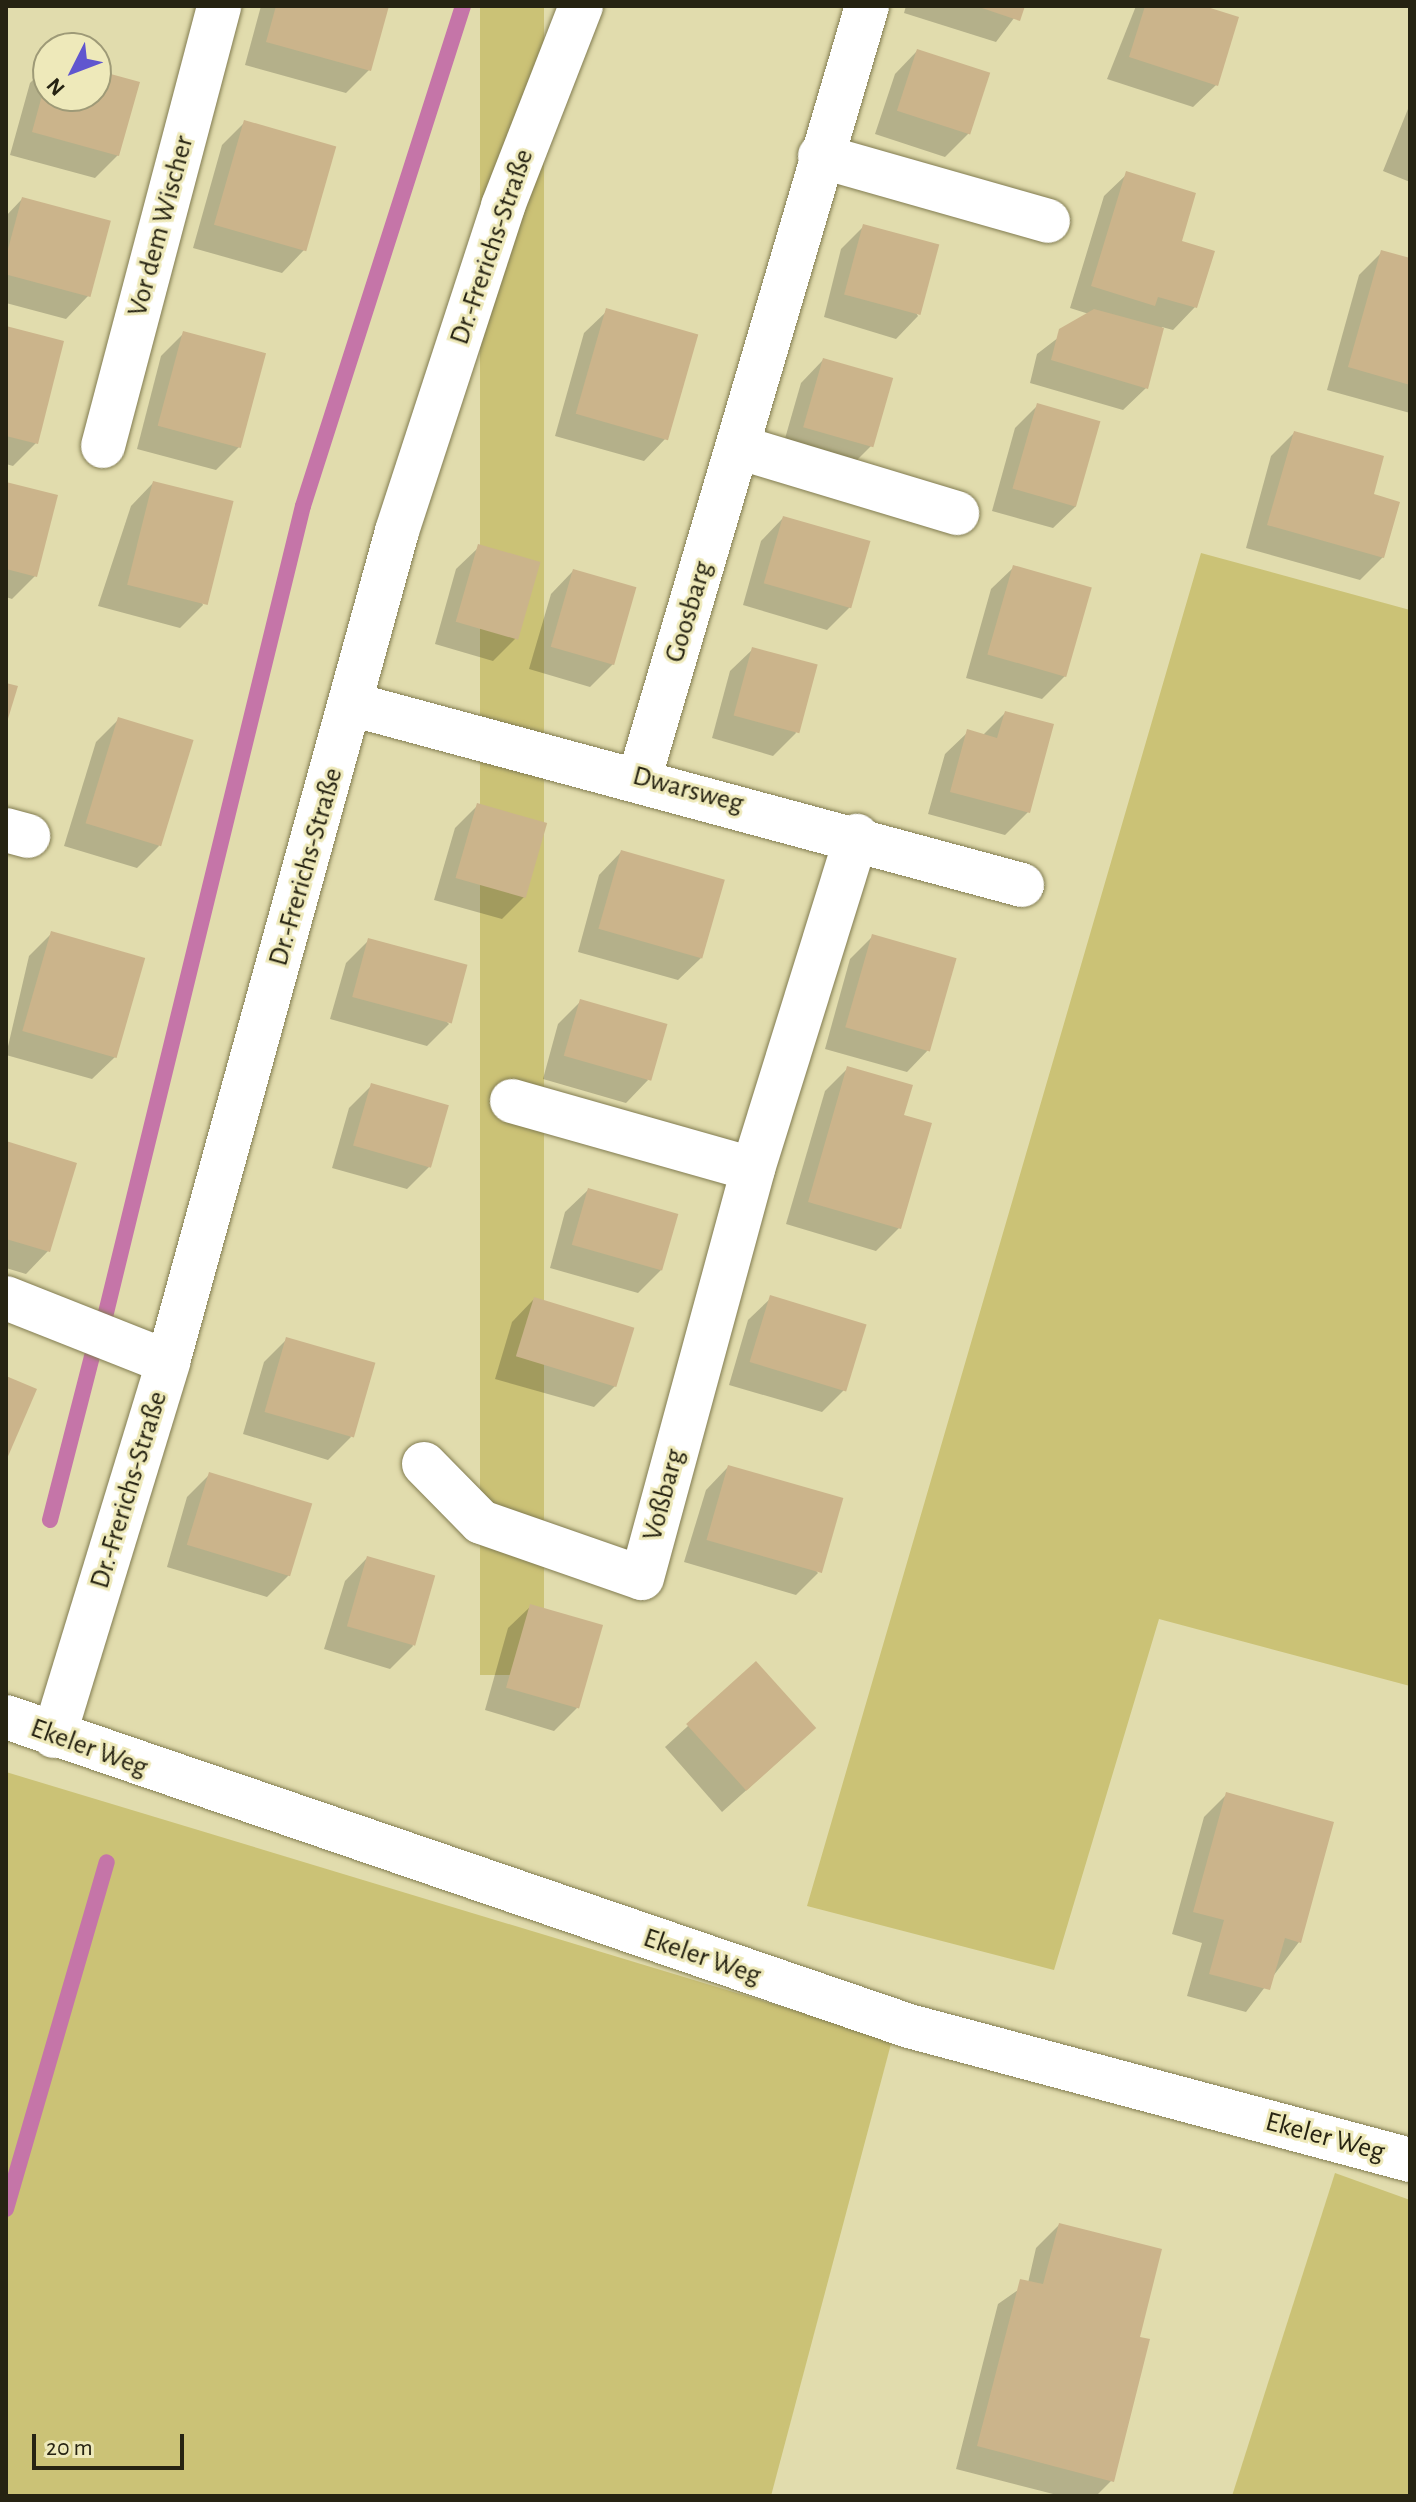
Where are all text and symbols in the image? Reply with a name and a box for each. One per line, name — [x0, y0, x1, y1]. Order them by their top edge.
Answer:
north arrow — [32, 32, 112, 112]
text: N — [42, 74, 69, 100]
street label: Vor dem Wischer — [121, 132, 201, 320]
street label: Dr.-Frerichs-Straße — [443, 145, 541, 349]
street label: Goosbarg — [658, 557, 720, 667]
street label: Dwarsweg — [629, 759, 747, 821]
street label: Dr.-Frerichs-Straße — [262, 764, 350, 970]
street label: Dr.-Frerichs-Straße — [83, 1387, 175, 1593]
street label: Voßbarg — [636, 1446, 692, 1544]
street label: Ekeler Weg — [26, 1711, 152, 1785]
street label: Ekeler Weg — [639, 1921, 765, 1993]
street label: Ekeler Weg — [1262, 2105, 1388, 2169]
scale bar — [36, 2418, 188, 2468]
text: 20 m — [46, 2436, 93, 2460]

